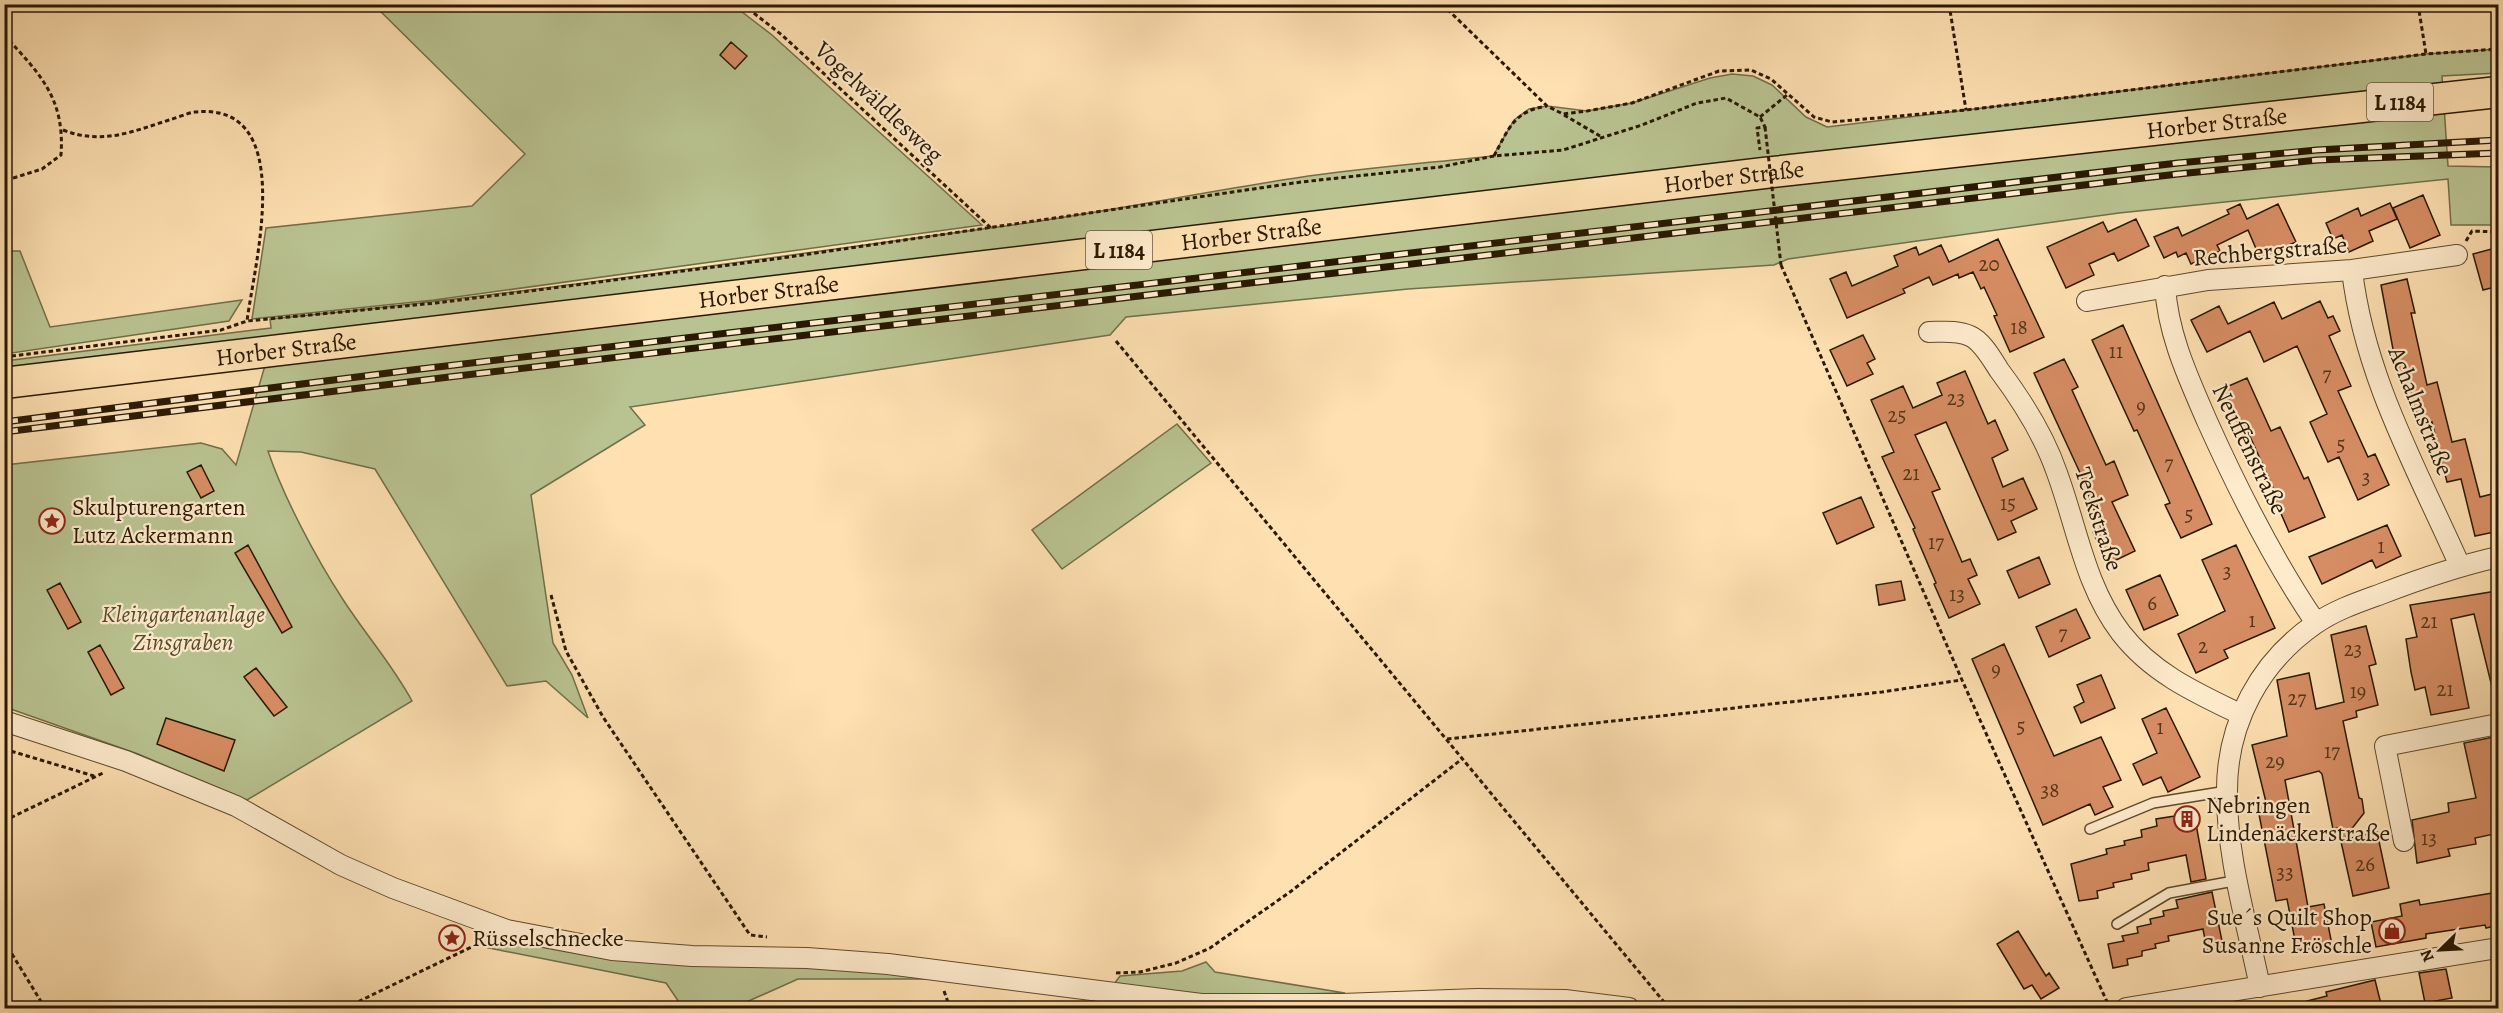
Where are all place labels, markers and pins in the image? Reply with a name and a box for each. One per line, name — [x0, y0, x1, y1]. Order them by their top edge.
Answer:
place label: Skulpturengarten Lutz Ackermann — [72, 491, 246, 551]
place icon: Skulpturengarten Lutz Ackermann — [37, 506, 67, 536]
place label: Nebringen Lindenäckerstraße — [2206, 789, 2390, 849]
building icon: Nebringen Lindenäckerstraße — [2172, 804, 2202, 834]
place label: Sue´s Quilt Shop Susanne Fröschle — [2202, 901, 2372, 961]
shop icon: Sue´s Quilt Shop Susanne Fröschle — [2377, 916, 2407, 946]
place label: Rüsselschnecke — [472, 922, 624, 954]
place icon: Rüsselschnecke — [437, 923, 467, 953]

